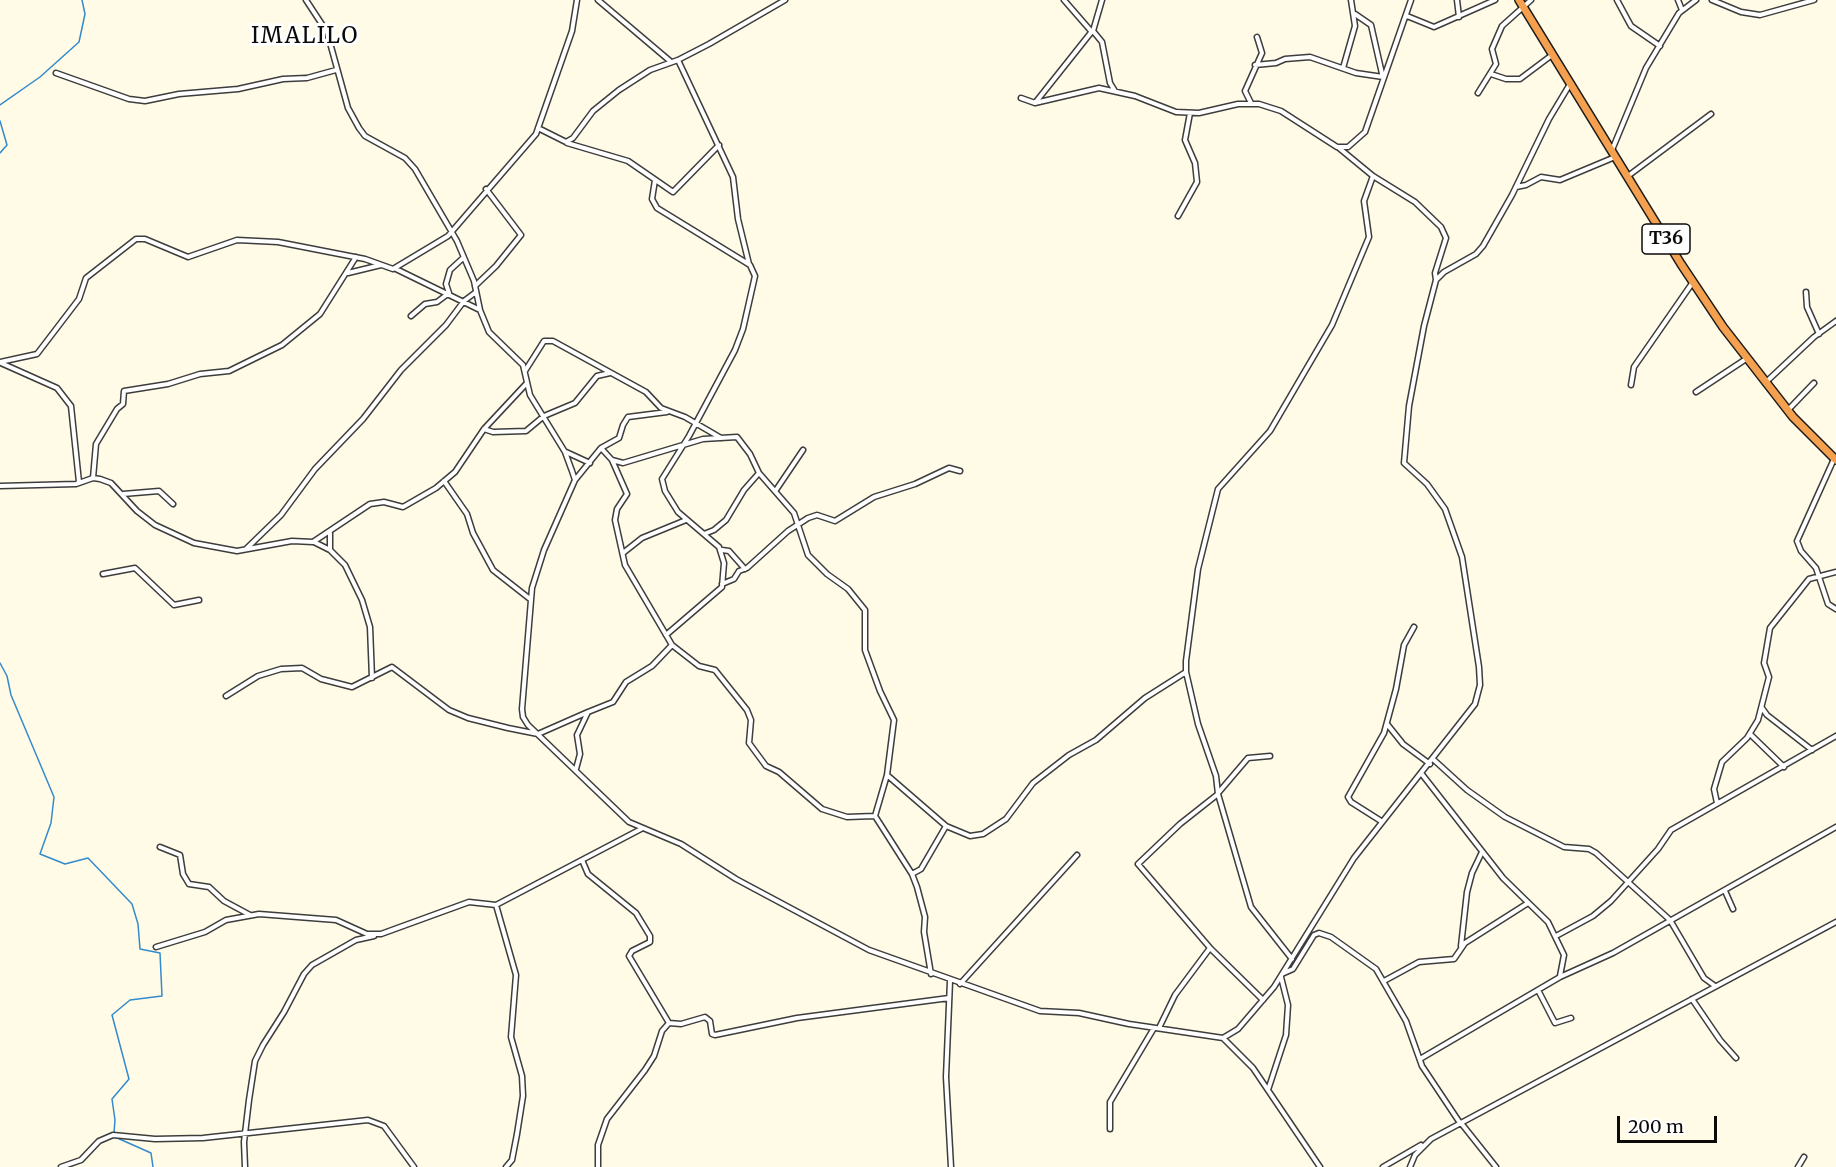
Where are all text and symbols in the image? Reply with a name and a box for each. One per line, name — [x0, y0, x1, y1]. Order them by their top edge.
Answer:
district label: IMALILO — [251, 24, 359, 50]
road number: T36 — [1642, 224, 1690, 254]
scale bar — [1620, 1104, 1720, 1142]
text: 200 m — [1628, 1115, 1684, 1138]

